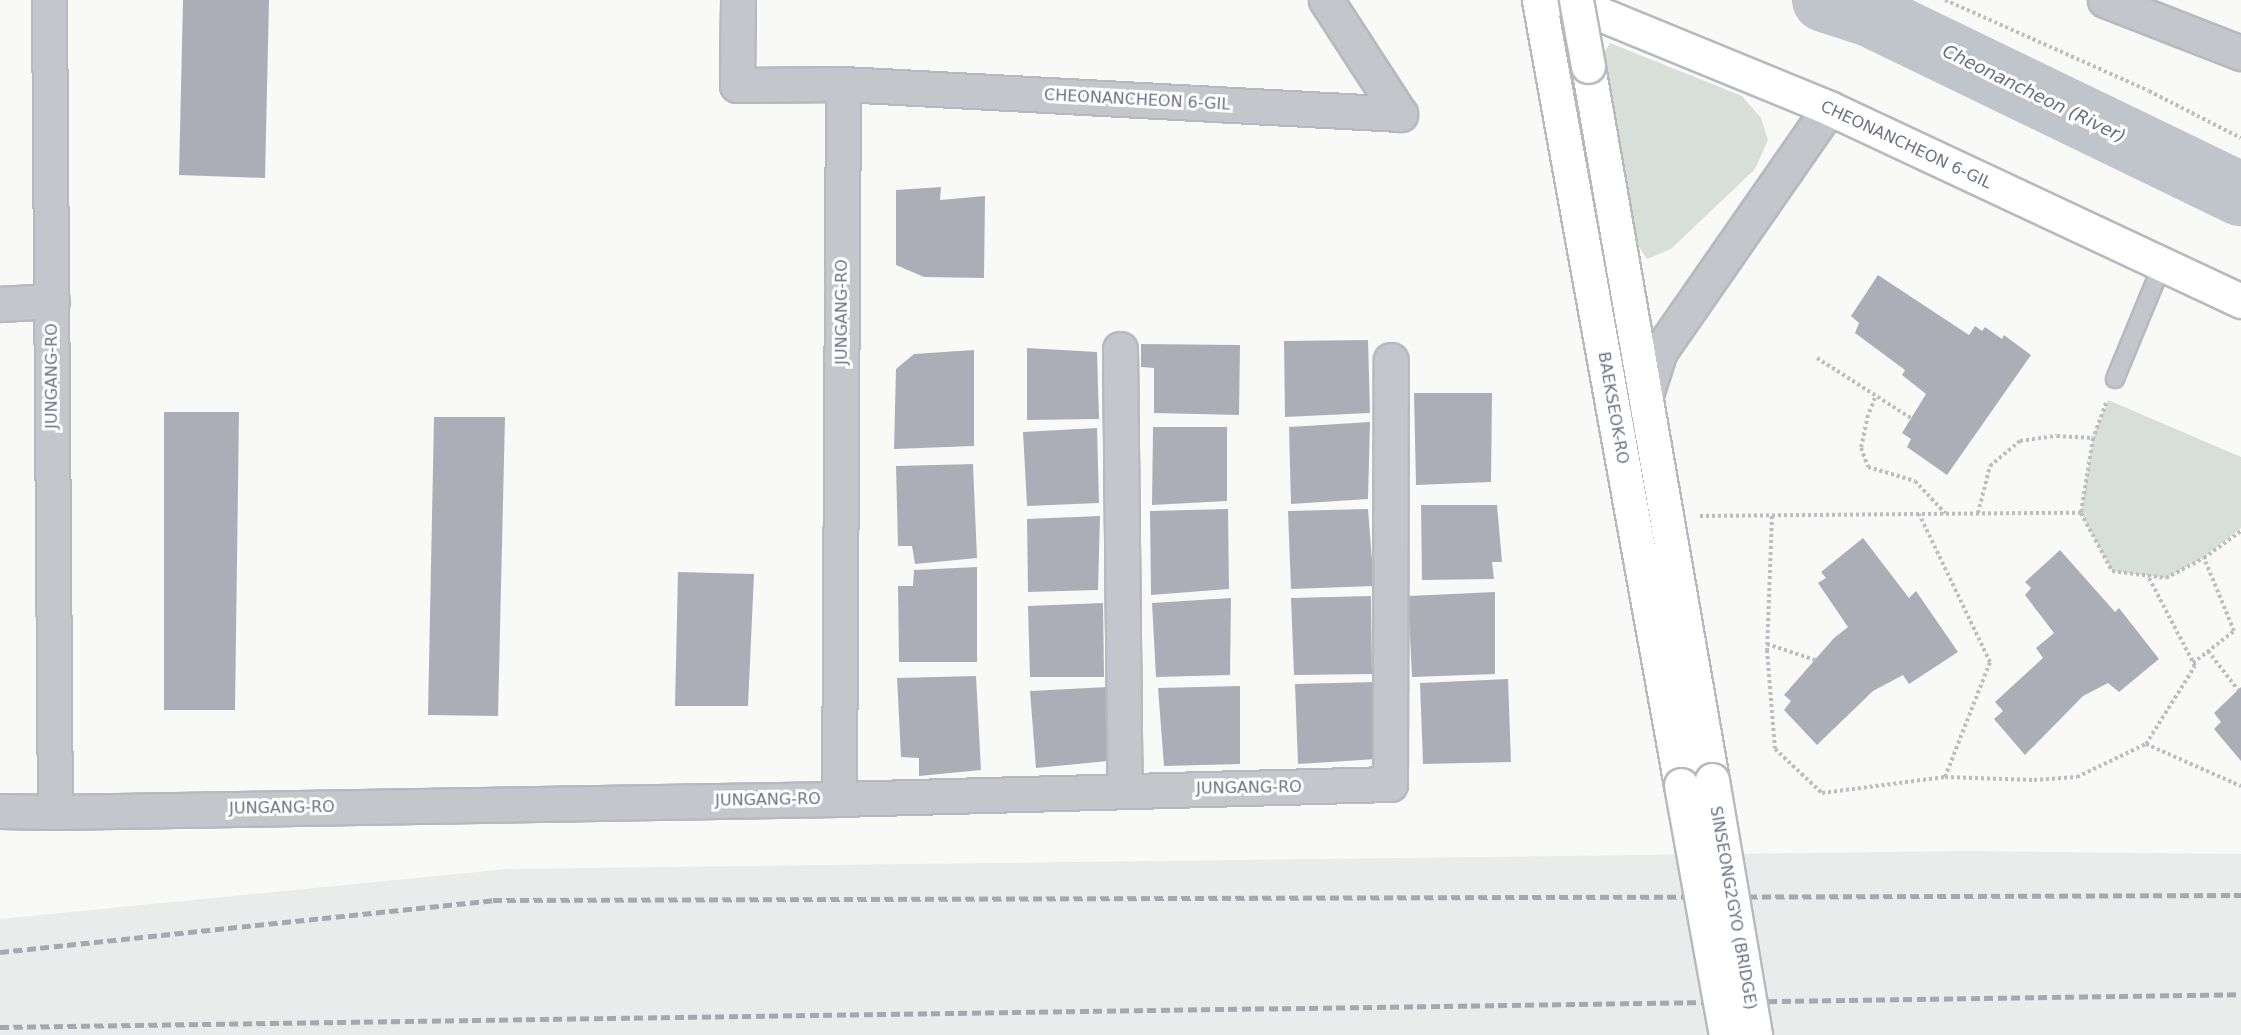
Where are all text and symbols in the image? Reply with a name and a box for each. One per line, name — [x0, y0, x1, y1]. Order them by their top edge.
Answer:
water label: Cheonancheon (River) — [1939, 40, 2129, 148]
street label: CHEONANCHEON 6-GIL — [1043, 86, 1231, 114]
street label: CHEONANCHEON 6-GIL — [1818, 97, 1994, 193]
street label: JUNGANG-RO — [832, 259, 852, 365]
street label: JUNGANG-RO — [42, 323, 62, 429]
street label: BAEKSEOK-RO — [1594, 350, 1632, 466]
street label: JUNGANG-RO — [1196, 777, 1302, 799]
street label: JUNGANG-RO — [715, 789, 821, 811]
street label: JUNGANG-RO — [229, 797, 335, 819]
street label: SINSEONG2GYO (BRIDGE) — [1706, 805, 1760, 1011]

